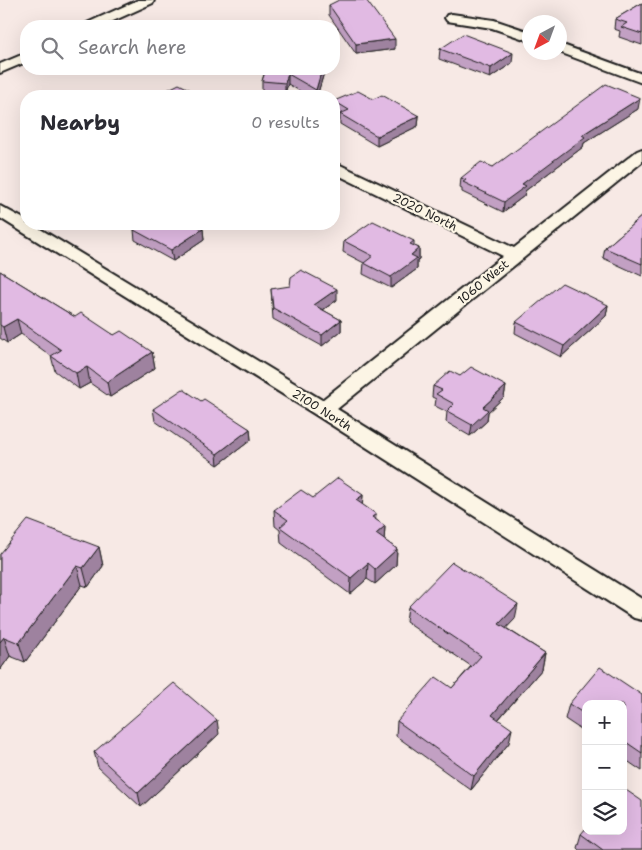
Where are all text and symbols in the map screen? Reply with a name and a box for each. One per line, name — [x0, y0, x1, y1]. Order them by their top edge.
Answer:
north arrow — [522, 15, 567, 60]
search box — [20, 20, 340, 75]
icon: search — [38, 34, 66, 62]
text: Search here — [78, 35, 187, 60]
text: Nearby — [40, 109, 120, 137]
text: 0 results — [251, 112, 320, 133]
street label: 2020 North — [390, 189, 460, 235]
street label: 1060 West — [454, 256, 512, 308]
street label: 2100 North — [289, 385, 355, 435]
map controls — [582, 700, 627, 835]
button: + — [582, 700, 627, 745]
button: − — [582, 745, 627, 790]
button: layers — [582, 790, 627, 835]

